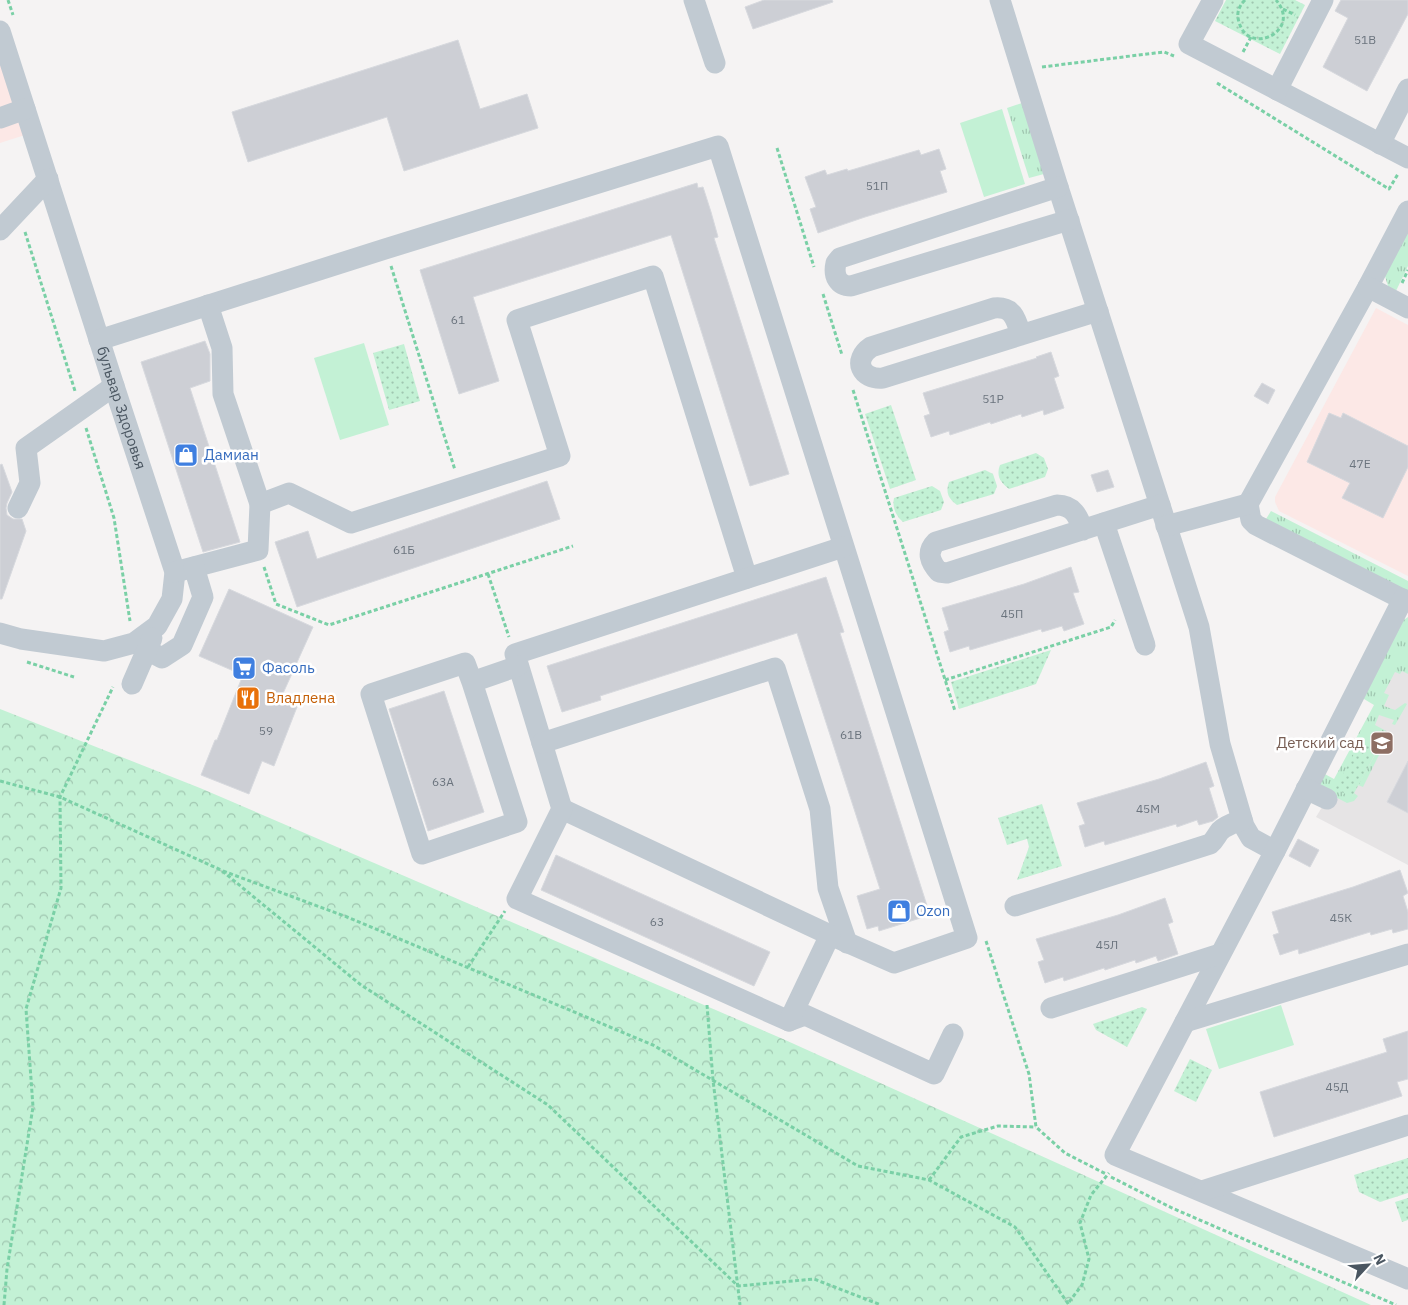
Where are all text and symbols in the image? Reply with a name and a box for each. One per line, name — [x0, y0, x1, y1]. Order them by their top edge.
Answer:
house number: 51В — [1354, 32, 1376, 47]
house number: 51П — [866, 178, 888, 193]
house number: 61 — [451, 312, 465, 327]
street label: бульвар Здоровья — [93, 344, 151, 472]
house number: 51Р — [982, 391, 1004, 406]
shop icon: Дамиан — [173, 442, 199, 468]
place label: Дамиан — [204, 445, 259, 464]
house number: 47Е — [1349, 456, 1371, 471]
house number: 61Б — [393, 542, 415, 557]
house number: 45П — [1001, 606, 1023, 621]
supermarket icon: Фасоль — [231, 655, 257, 681]
place label: Фасоль — [262, 658, 315, 677]
restaurant icon: Владлена — [235, 685, 261, 711]
place label: Владлена — [266, 688, 335, 707]
house number: 59 — [259, 723, 273, 738]
house number: 61В — [840, 727, 862, 742]
school or university icon: Детский сад — [1369, 730, 1395, 756]
place label: Детский сад — [1276, 733, 1364, 752]
house number: 63А — [432, 774, 454, 789]
house number: 45М — [1136, 801, 1160, 816]
shop icon: Ozon — [886, 898, 912, 924]
place label: Ozon — [916, 901, 950, 920]
house number: 45К — [1330, 910, 1352, 925]
house number: 63 — [650, 914, 664, 929]
house number: 45Л — [1096, 937, 1118, 952]
house number: 45Д — [1325, 1079, 1349, 1094]
north arrow — [1343, 1240, 1393, 1290]
text: N — [1369, 1251, 1390, 1268]

